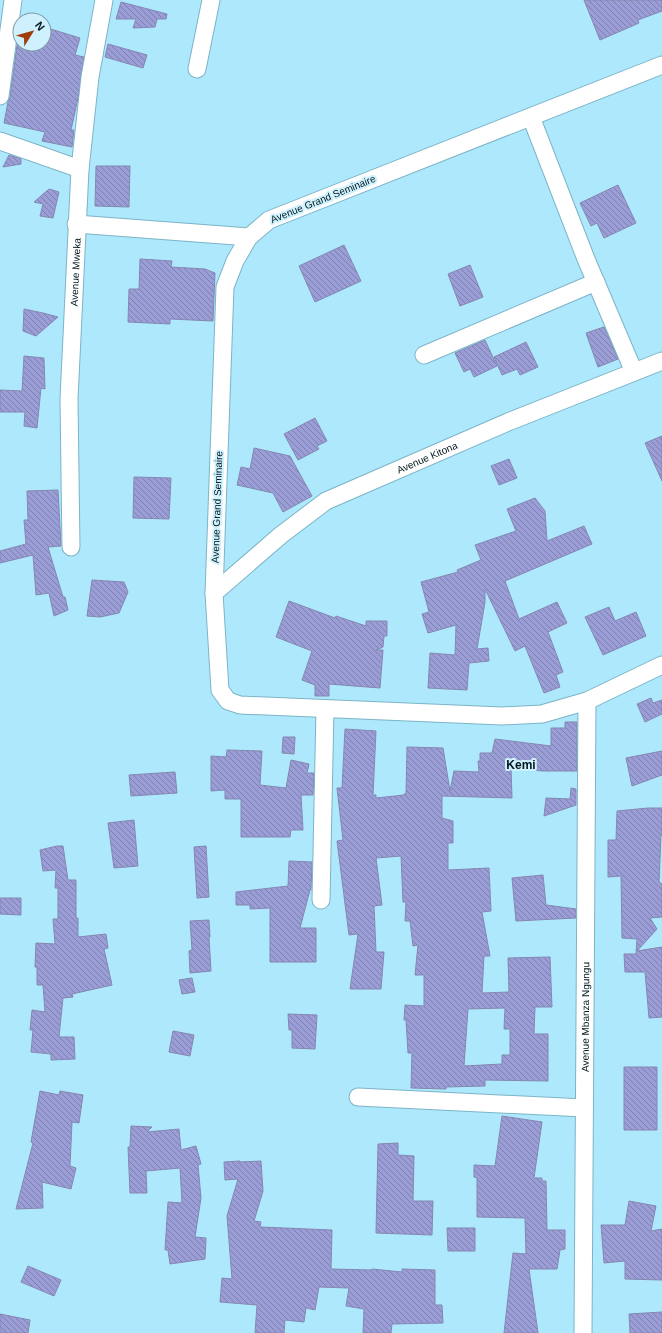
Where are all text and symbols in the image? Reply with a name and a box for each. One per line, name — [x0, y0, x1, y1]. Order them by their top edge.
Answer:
north arrow — [12, 12, 52, 52]
text: N — [33, 19, 47, 33]
street label: Avenue Grand Seminaire — [269, 173, 377, 225]
street label: Avenue Mweka — [68, 237, 82, 306]
street label: Avenue Kitona — [395, 439, 459, 475]
street label: Avenue Grand Seminaire — [210, 450, 224, 563]
district label: Kemi — [506, 758, 536, 772]
street label: Avenue Mbanza Ngungu — [579, 962, 591, 1072]

